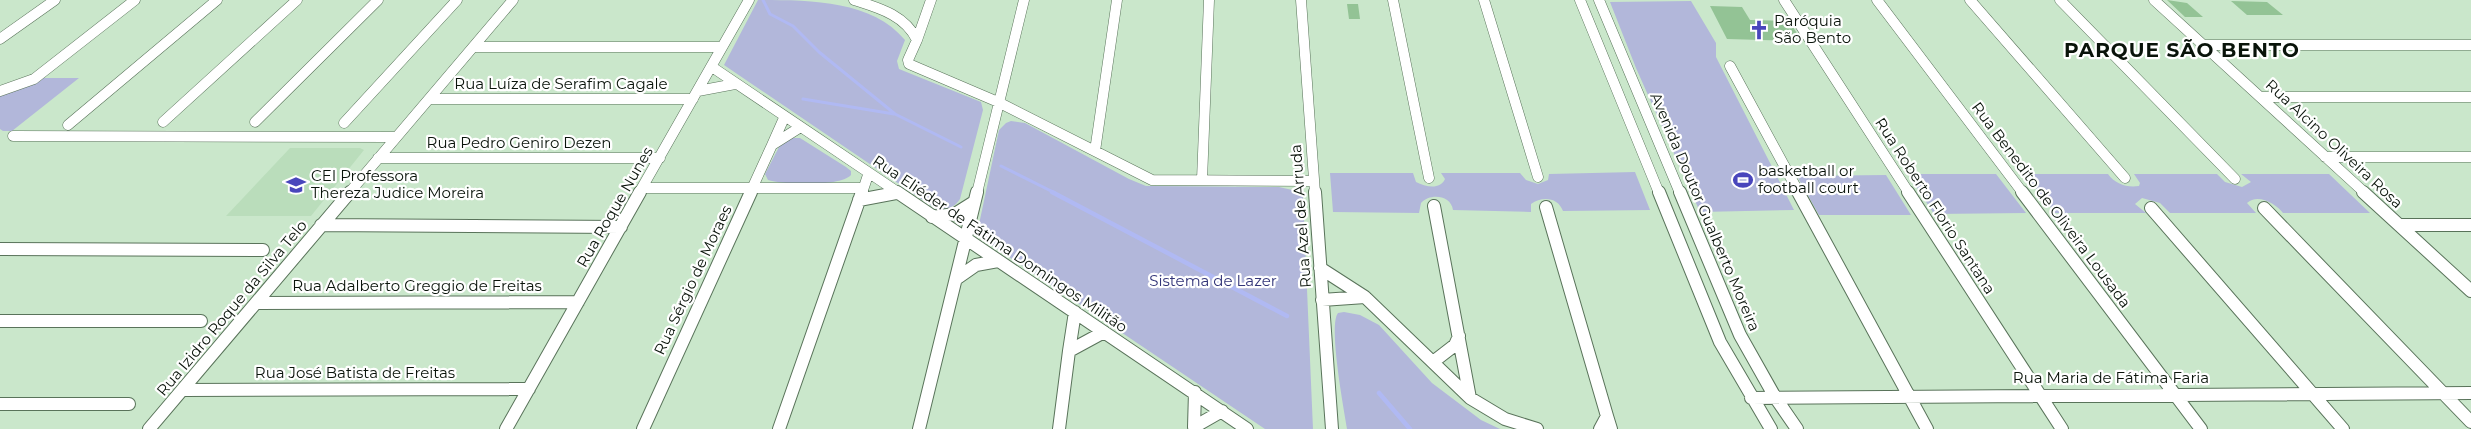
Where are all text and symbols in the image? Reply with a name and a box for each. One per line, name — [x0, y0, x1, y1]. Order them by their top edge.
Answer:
place label: Paróquia São Bento — [1774, 11, 1851, 47]
church icon: Paróquia São Bento — [1748, 19, 1770, 41]
district label: PARQUE SÃO BENTO — [2064, 38, 2300, 62]
street label: Rua Luíza de Serafim Cagale — [454, 74, 668, 93]
street label: Rua Alcino Oliveira Rosa — [2262, 75, 2407, 212]
street label: Avenida Doutor Gualberto Moreira — [1646, 90, 1765, 334]
street label: Rua Benedito de Oliveira Lousada — [1968, 98, 2135, 311]
street label: Rua Roberto Florio Santana — [1871, 114, 2000, 298]
street label: Rua Pedro Geniro Dezen — [427, 133, 611, 152]
street label: Rua Roque Nunes — [572, 143, 657, 270]
street label: Rua Azel de Arruda — [1286, 144, 1315, 288]
street label: Rua Eliéder de Fátima Domingos Militão — [869, 151, 1131, 336]
place label: basketball or football court — [1758, 161, 1859, 197]
place label: CEI Professora Thereza Judice Moreira — [311, 166, 484, 202]
sports icon: basketball or football court — [1732, 169, 1754, 191]
school or university icon: CEI Professora Thereza Judice Moreira — [285, 174, 307, 196]
street label: Rua Sérgio de Moraes — [649, 202, 736, 358]
street label: Rua Izidro Roque da Silva Telo — [152, 216, 311, 400]
park label: Sistema de Lazer — [1149, 271, 1277, 290]
street label: Rua Adalberto Greggio de Freitas — [292, 276, 542, 295]
street label: Rua José Batista de Freitas — [255, 363, 455, 382]
street label: Rua Maria de Fátima Faria — [2013, 368, 2209, 387]

